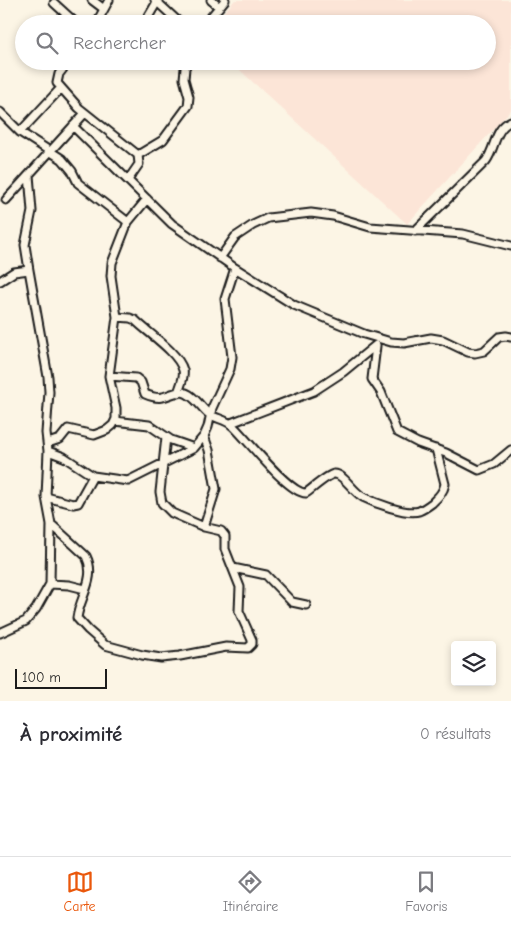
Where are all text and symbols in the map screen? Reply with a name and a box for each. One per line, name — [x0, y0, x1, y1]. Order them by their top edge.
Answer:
search box — [15, 15, 496, 70]
icon: search — [33, 29, 61, 57]
text: Rechercher — [73, 32, 166, 54]
map controls — [451, 641, 496, 686]
button: layers — [451, 641, 496, 686]
scale bar — [15, 666, 108, 689]
text: 100 m — [22, 669, 61, 686]
text: À proximité — [20, 722, 122, 746]
text: 0 résultats — [420, 725, 491, 743]
tab: Carte — [64, 868, 96, 915]
tab: Itinéraire — [223, 868, 278, 915]
tab: Favoris — [405, 868, 447, 915]

